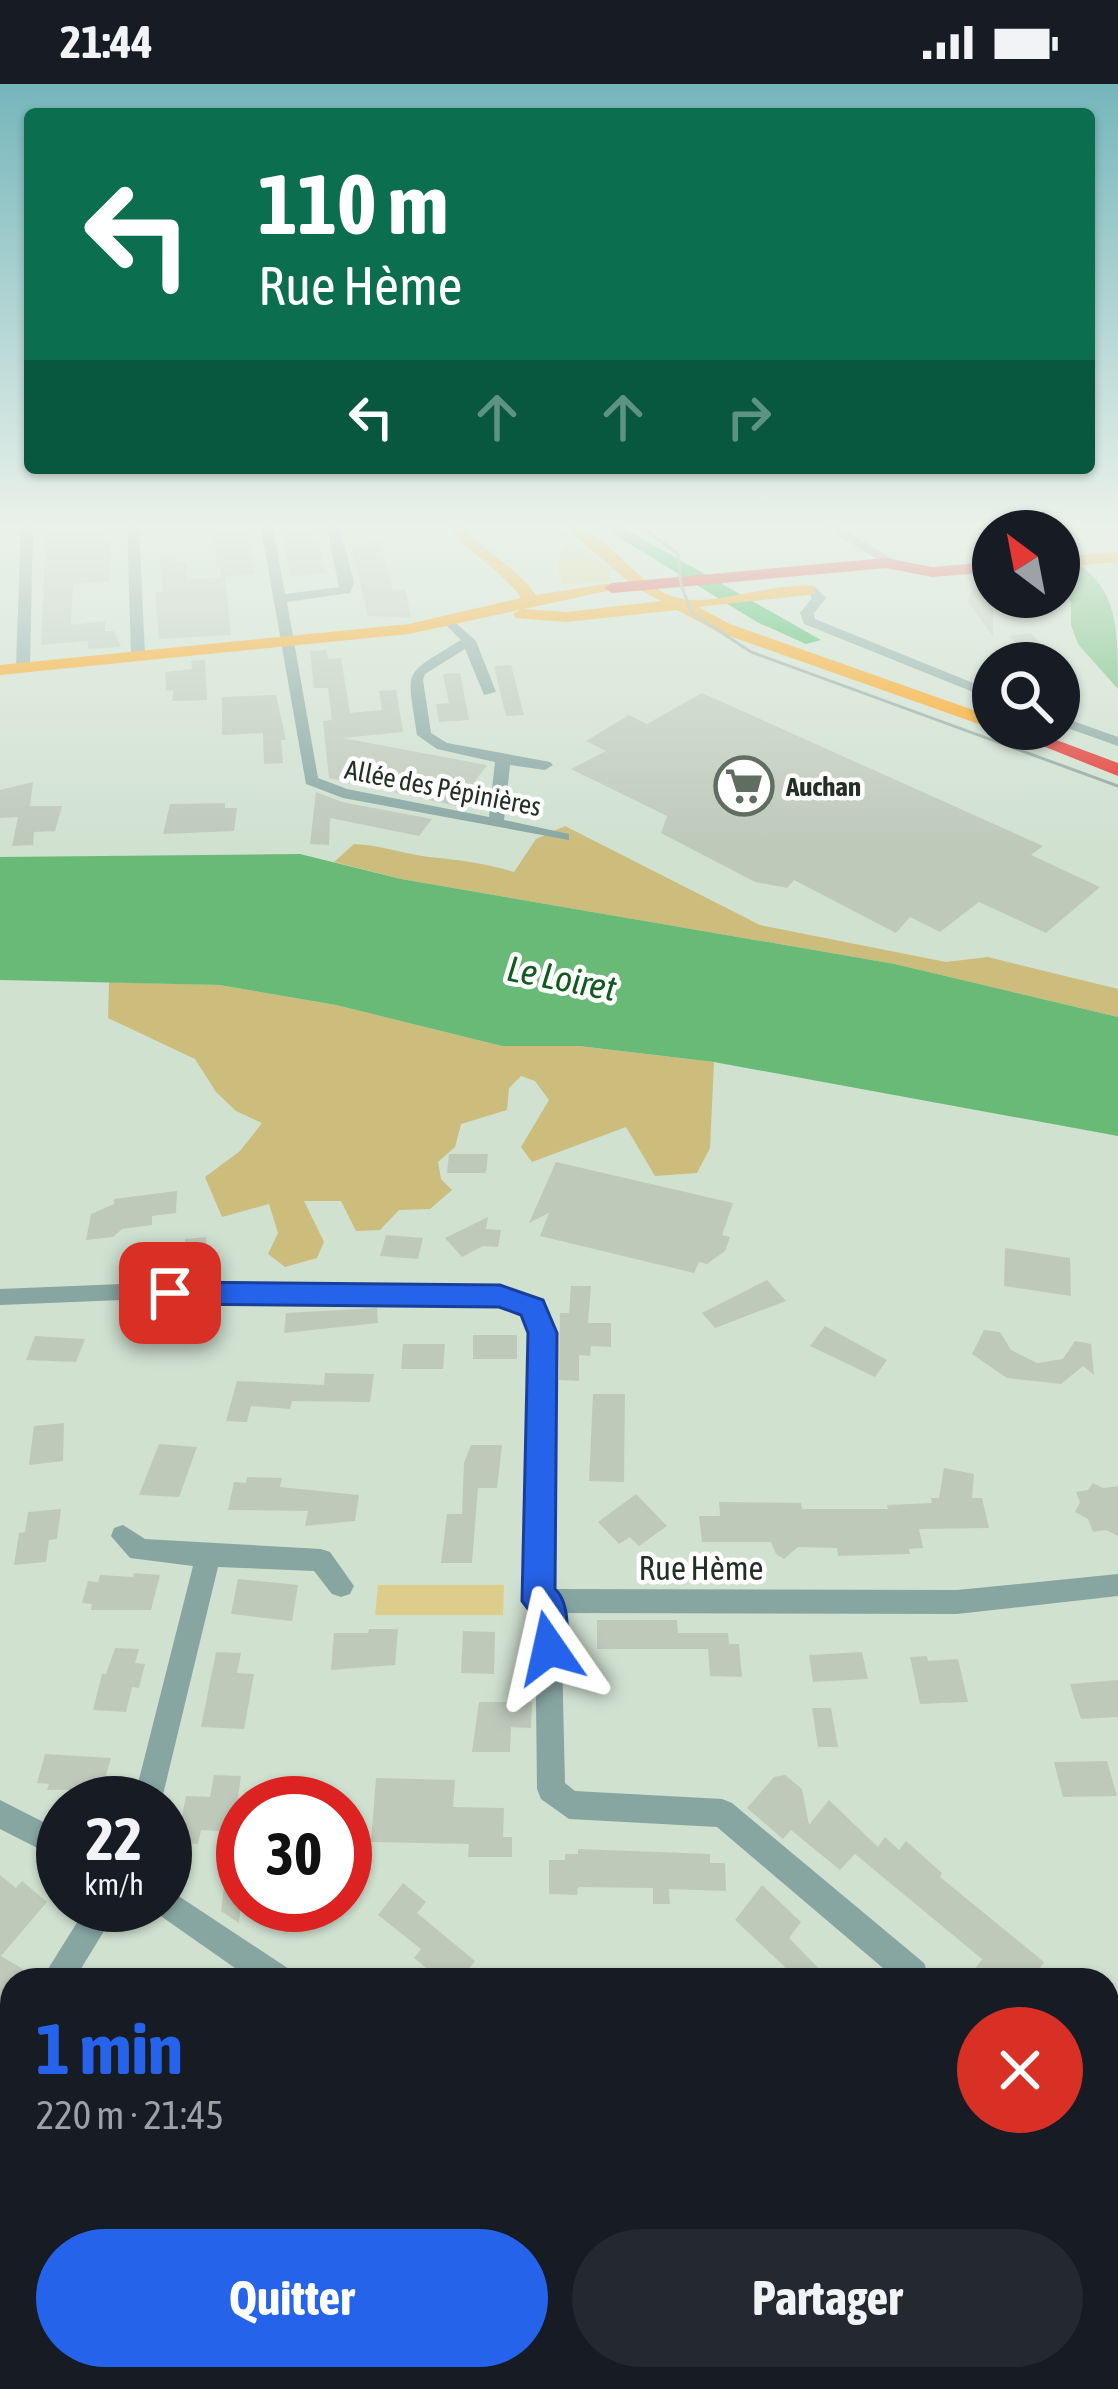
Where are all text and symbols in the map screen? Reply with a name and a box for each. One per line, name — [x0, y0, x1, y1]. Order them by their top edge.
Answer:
text: 21:44 — [60, 16, 153, 68]
icon: left — [60, 156, 216, 312]
text: 110 m — [258, 156, 448, 252]
text: Rue Hème — [258, 255, 462, 316]
icon: left — [338, 384, 404, 450]
icon: ahead — [464, 384, 530, 450]
icon: ahead — [590, 384, 656, 450]
icon: right — [716, 384, 782, 450]
north arrow — [972, 510, 1080, 618]
map controls — [972, 510, 1080, 750]
button: search — [972, 642, 1080, 750]
street label: Allée des Pépinières — [342, 754, 544, 822]
supermarket icon: Auchan — [713, 755, 775, 817]
place label: Auchan — [785, 771, 861, 802]
water label: Le Loiret — [504, 947, 621, 1009]
pin — [119, 1242, 221, 1344]
icon: arrive — [137, 1260, 203, 1326]
street label: Rue Hème — [639, 1549, 763, 1587]
position arrow — [486, 1585, 612, 1711]
speed limit sign: 30 — [216, 1776, 372, 1932]
text: 22 — [86, 1804, 142, 1873]
text: km/h — [84, 1867, 144, 1901]
text: 1 min — [36, 2007, 183, 2089]
button: close — [957, 2007, 1083, 2133]
text: 220 m · 21:45 — [36, 2093, 224, 2137]
button: Quitter — [36, 2229, 548, 2367]
button: Partager — [572, 2229, 1083, 2367]

